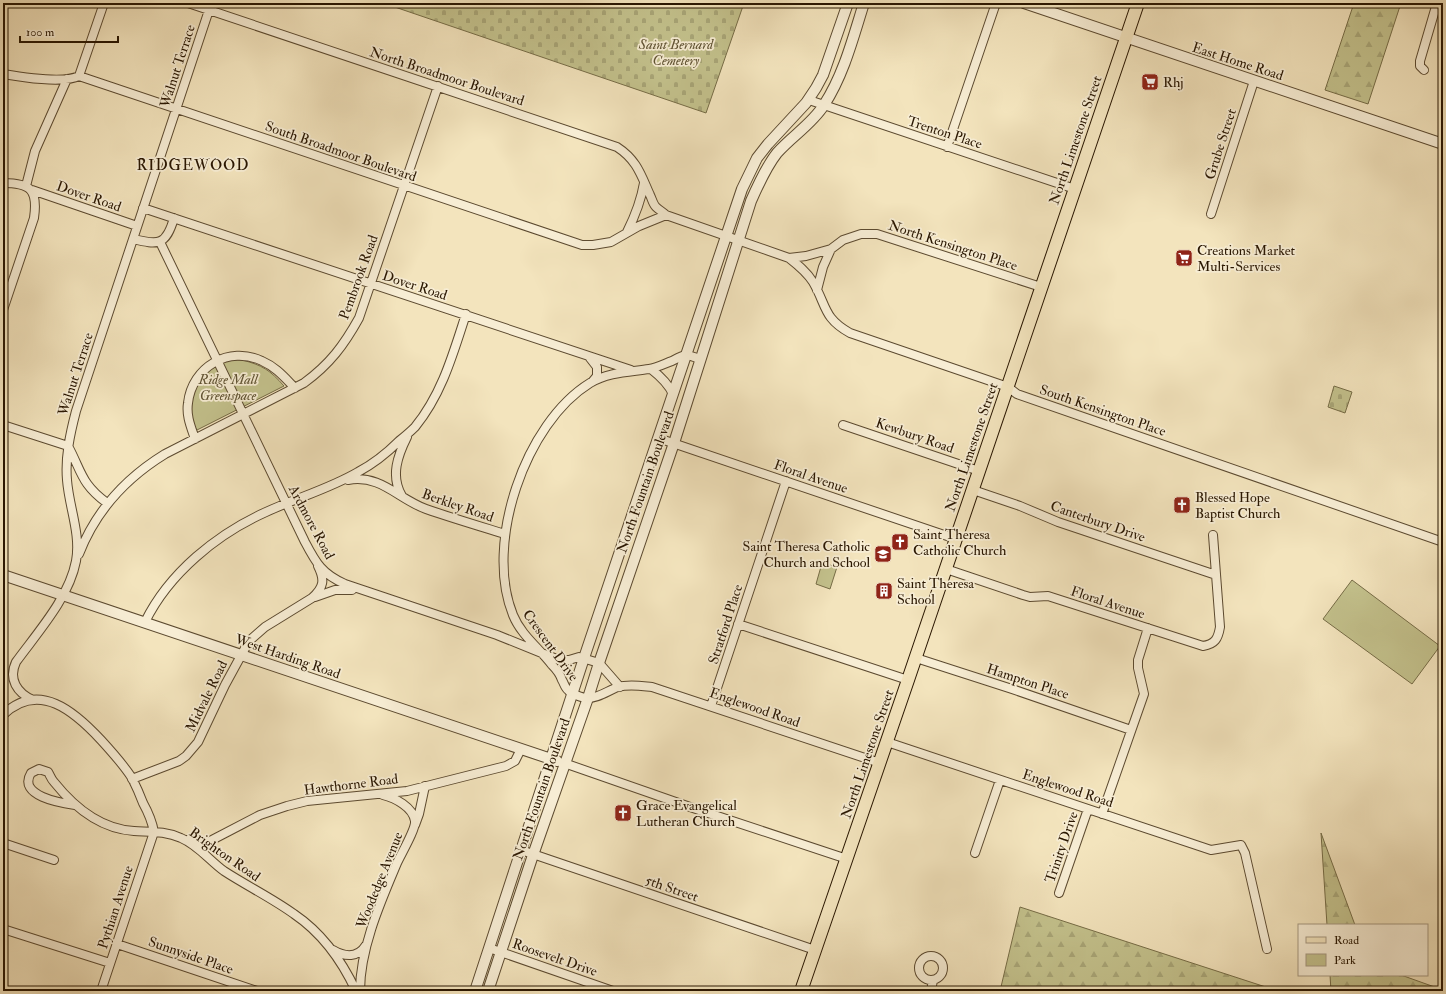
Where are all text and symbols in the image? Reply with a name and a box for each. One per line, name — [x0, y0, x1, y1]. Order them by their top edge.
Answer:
scale bar — [20, 18, 118, 44]
street label: Walnut Terrace — [156, 22, 199, 111]
text: 100 m — [26, 25, 55, 40]
park label: Saint Bernard Cemetery — [638, 36, 714, 69]
street label: East Home Road — [1190, 39, 1286, 84]
street label: North Broadmoor Boulevard — [367, 43, 526, 110]
supermarket icon: Rhj — [1140, 72, 1160, 92]
street label: North Limestone Street — [1045, 73, 1106, 207]
place label: Rhj — [1163, 74, 1184, 91]
street label: Grube Street — [1201, 106, 1240, 182]
street label: Trenton Place — [905, 112, 984, 153]
street label: South Broadmoor Boulevard — [263, 118, 419, 185]
district label: RIDGEWOOD — [137, 156, 249, 175]
street label: Dover Road — [54, 177, 123, 215]
street label: North Kensington Place — [886, 217, 1020, 274]
street label: Pembrook Road — [335, 232, 382, 322]
place label: Creations Market Multi-Services — [1197, 242, 1296, 275]
supermarket icon: Creations Market Multi-Services — [1174, 248, 1194, 268]
street label: Dover Road — [380, 267, 450, 304]
street label: Walnut Terrace — [54, 330, 97, 419]
park label: Ridge Mall Greenspace — [198, 371, 259, 404]
street label: North Limestone Street — [941, 380, 1002, 514]
street label: South Kensington Place — [1038, 381, 1168, 440]
street label: North Fountain Boulevard — [613, 409, 678, 555]
street label: Kewbury Road — [873, 414, 956, 458]
street label: Floral Avenue — [772, 456, 850, 497]
street label: Ardmore Road — [284, 481, 338, 562]
street label: Berkley Road — [419, 485, 496, 527]
place label: Blessed Hope Baptist Church — [1195, 489, 1281, 523]
church icon: Blessed Hope Baptist Church — [1172, 495, 1192, 515]
street label: Canterbury Drive — [1048, 497, 1148, 547]
place label: Saint Theresa Catholic Church — [913, 526, 1007, 559]
church icon: Saint Theresa Catholic Church — [890, 532, 910, 552]
place label: Saint Theresa Catholic Church and School — [743, 538, 870, 571]
school or university icon: Saint Theresa Catholic Church and School — [873, 544, 893, 564]
place label: Saint Theresa School — [897, 575, 974, 608]
building icon: Saint Theresa School — [874, 581, 894, 601]
street label: Stratford Place — [705, 582, 746, 666]
street label: Floral Avenue — [1069, 582, 1147, 623]
street label: Crescent Drive — [519, 606, 582, 684]
street label: West Harding Road — [232, 630, 343, 683]
street label: Midvale Road — [182, 658, 231, 735]
street label: Hampton Place — [984, 660, 1071, 704]
street label: Englewood Road — [707, 684, 802, 731]
street label: North Limestone Street — [837, 687, 898, 821]
street label: North Fountain Boulevard — [509, 716, 574, 862]
street label: Englewood Road — [1020, 766, 1116, 811]
street label: Hawthorne Road — [303, 770, 399, 799]
place label: Grace Evangelical Lutheran Church — [636, 797, 737, 830]
church icon: Grace Evangelical Lutheran Church — [613, 803, 633, 823]
street label: Trinity Drive — [1041, 809, 1083, 885]
street label: Brighton Road — [186, 824, 264, 885]
street label: Woodedge Avenue — [352, 829, 407, 932]
street label: Pythian Avenue — [94, 863, 138, 951]
street label: 5th Street — [643, 872, 701, 906]
legend — [1298, 924, 1428, 976]
street label: Sunnyside Place — [146, 933, 236, 979]
text: Road — [1334, 933, 1359, 948]
street label: Roosevelt Drive — [510, 935, 600, 980]
text: Park — [1334, 953, 1356, 968]

